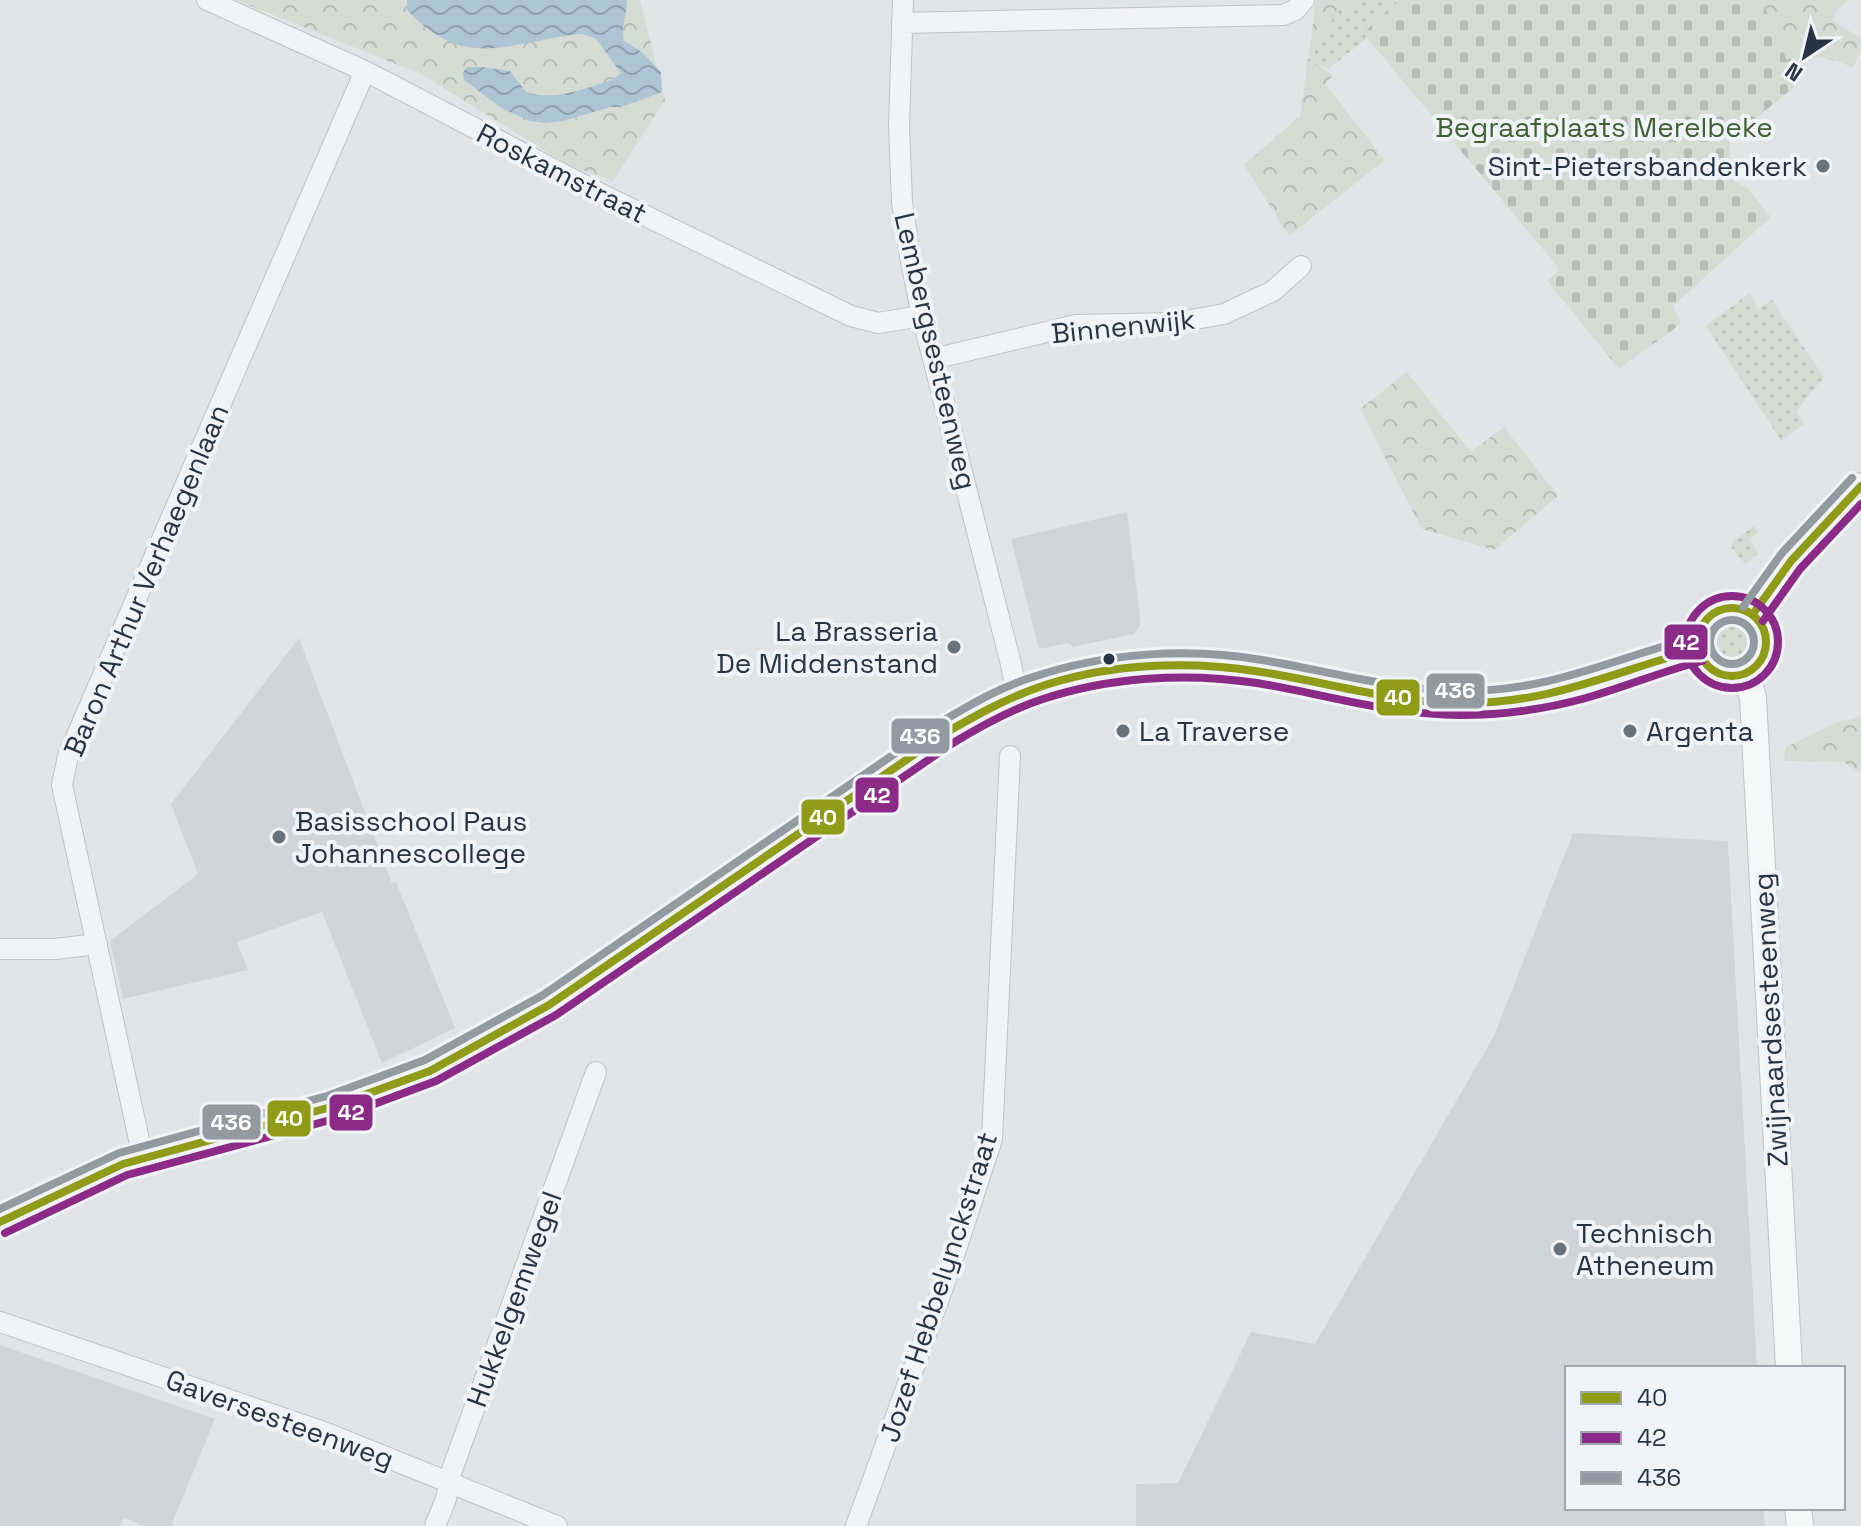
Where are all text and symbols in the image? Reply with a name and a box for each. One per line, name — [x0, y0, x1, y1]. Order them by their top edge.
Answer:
north arrow — [1765, 16, 1845, 96]
text: N — [1779, 57, 1808, 88]
park label: Begraafplaats Merelbeke — [1435, 109, 1773, 145]
street label: Roskamstraat — [471, 115, 653, 231]
place label: Sint-Pietersbandenkerk — [1488, 148, 1807, 184]
marker: Sint-Pietersbandenkerk — [1814, 157, 1832, 175]
street label: Lembergsesteenweg — [887, 209, 985, 493]
street label: Binnenwijk — [1049, 301, 1197, 351]
street label: Baron Arthur Verhaegenlaan — [55, 398, 237, 762]
place label: La Brasseria De Middenstand — [716, 613, 938, 681]
line badge: 42 — [1663, 623, 1709, 661]
text: 42 — [1672, 628, 1700, 656]
marker: La Brasseria De Middenstand — [945, 638, 963, 656]
unlabelled marker — [1101, 651, 1117, 667]
line badge: 436 — [1425, 672, 1486, 710]
text: 436 — [1435, 676, 1475, 704]
line badge: 40 — [1375, 678, 1421, 717]
text: 40 — [1384, 683, 1412, 711]
place label: La Traverse — [1139, 713, 1289, 749]
place label: Argenta — [1646, 713, 1754, 749]
line badge: 436 — [890, 717, 951, 755]
text: 436 — [900, 722, 940, 750]
marker: La Traverse — [1114, 722, 1132, 740]
marker: Argenta — [1621, 722, 1639, 740]
line badge: 42 — [854, 776, 900, 814]
text: 42 — [863, 781, 891, 809]
line badge: 40 — [800, 798, 846, 836]
place label: Basisschool Paus Johannescollege — [295, 803, 527, 871]
text: 40 — [809, 803, 837, 831]
marker: Basisschool Paus Johannescollege — [270, 828, 288, 846]
street label: Zwijnaardsesteenweg — [1744, 872, 1796, 1168]
line badge: 42 — [328, 1093, 374, 1132]
text: 42 — [337, 1098, 365, 1126]
line badge: 40 — [266, 1099, 312, 1138]
line badge: 436 — [201, 1103, 262, 1141]
text: 40 — [275, 1104, 303, 1132]
text: 436 — [211, 1108, 251, 1136]
street label: Jozef Hebbelynckstraat — [871, 1127, 1005, 1447]
street label: Hukkelgemwegel — [458, 1186, 570, 1412]
place label: Technisch Atheneum — [1576, 1215, 1715, 1283]
marker: Technisch Atheneum — [1551, 1240, 1569, 1258]
street label: Gaversesteenweg — [161, 1361, 399, 1477]
legend — [1565, 1366, 1845, 1510]
text: 40 — [1637, 1382, 1667, 1413]
text: 42 — [1637, 1422, 1666, 1453]
text: 436 — [1637, 1462, 1681, 1493]

